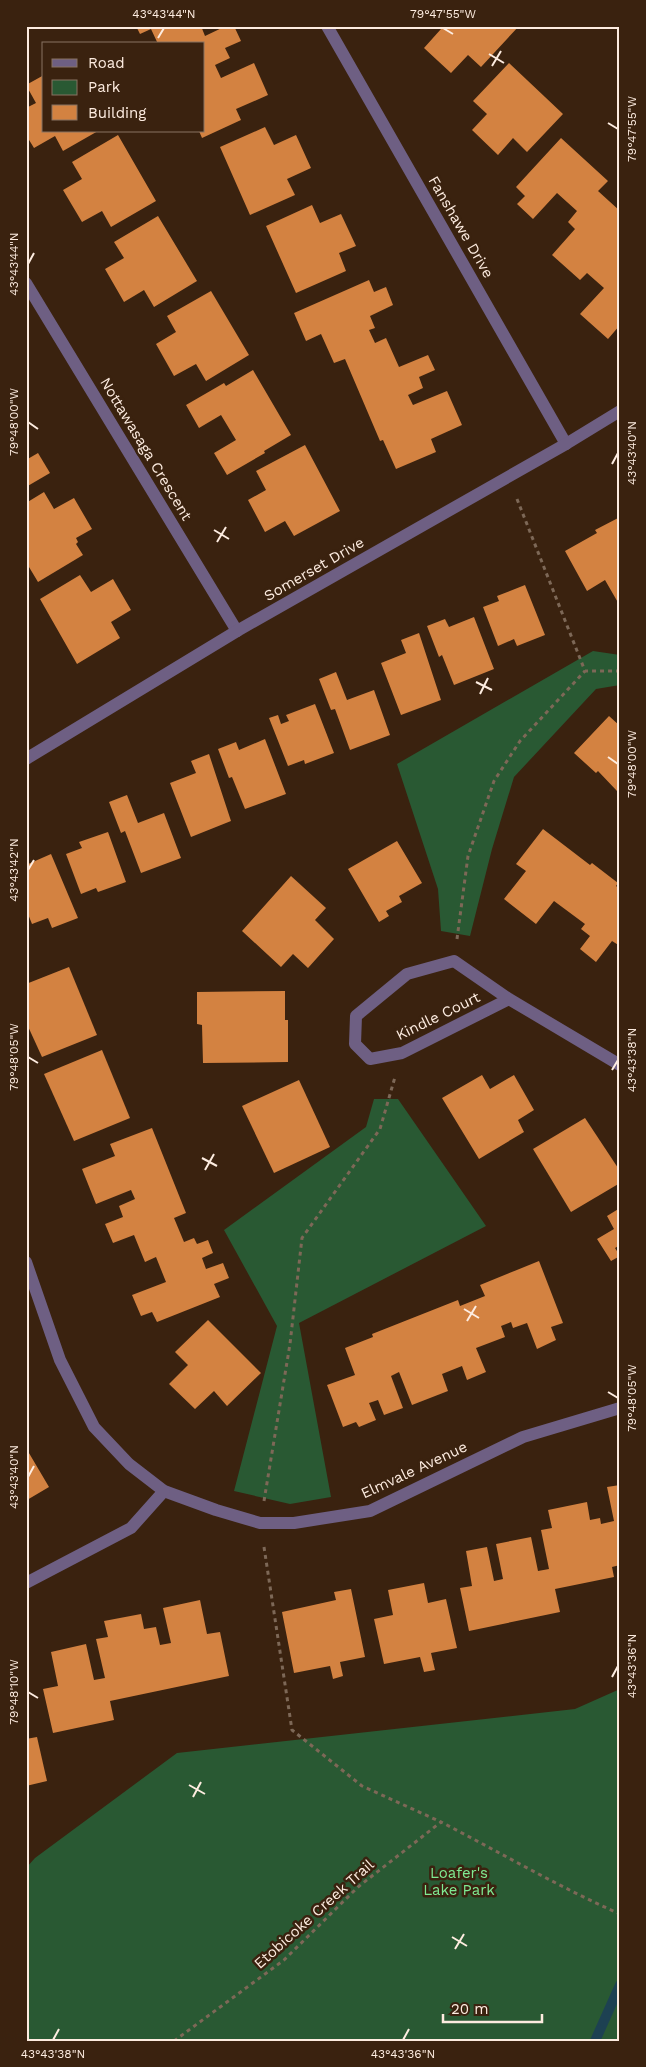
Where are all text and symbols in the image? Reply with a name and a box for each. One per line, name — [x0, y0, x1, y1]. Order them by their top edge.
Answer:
text: 43°43'44"N — [132, 7, 196, 21]
text: 79°47'55"W — [410, 7, 476, 21]
legend — [42, 42, 205, 132]
text: Road — [88, 54, 125, 72]
text: Park — [88, 78, 121, 96]
text: 79°47'55"W — [625, 96, 639, 162]
text: Building — [88, 104, 146, 122]
street label: Fanshawe Drive — [424, 173, 498, 281]
text: 43°43'44"N — [7, 232, 21, 296]
street label: Nottawasaga Crescent — [96, 374, 196, 524]
text: 79°48'00"W — [7, 387, 21, 456]
text: 43°43'40"N — [625, 421, 639, 485]
street label: Somerset Drive — [261, 533, 367, 605]
text: 79°48'00"W — [625, 729, 639, 798]
text: 43°43'42"N — [7, 838, 21, 902]
street label: Kindle Court — [393, 988, 484, 1044]
text: 79°48'05"W — [7, 1023, 21, 1091]
text: 43°43'38"N — [625, 1028, 639, 1092]
text: 79°48'05"W — [625, 1364, 639, 1432]
street label: Elmvale Avenue — [358, 1438, 470, 1502]
text: 43°43'40"N — [7, 1445, 21, 1509]
text: 43°43'36"N — [625, 1634, 639, 1698]
text: 79°48'10"W — [7, 1659, 21, 1725]
street label: Etobicoke Creek Trail — [250, 1855, 378, 1972]
park label: Loafer's Lake Park — [423, 1864, 495, 1899]
scale bar — [443, 1992, 542, 2024]
text: 20 m — [451, 2000, 489, 2018]
text: 43°43'38"N — [21, 2047, 85, 2061]
text: 43°43'36"N — [371, 2047, 435, 2061]

